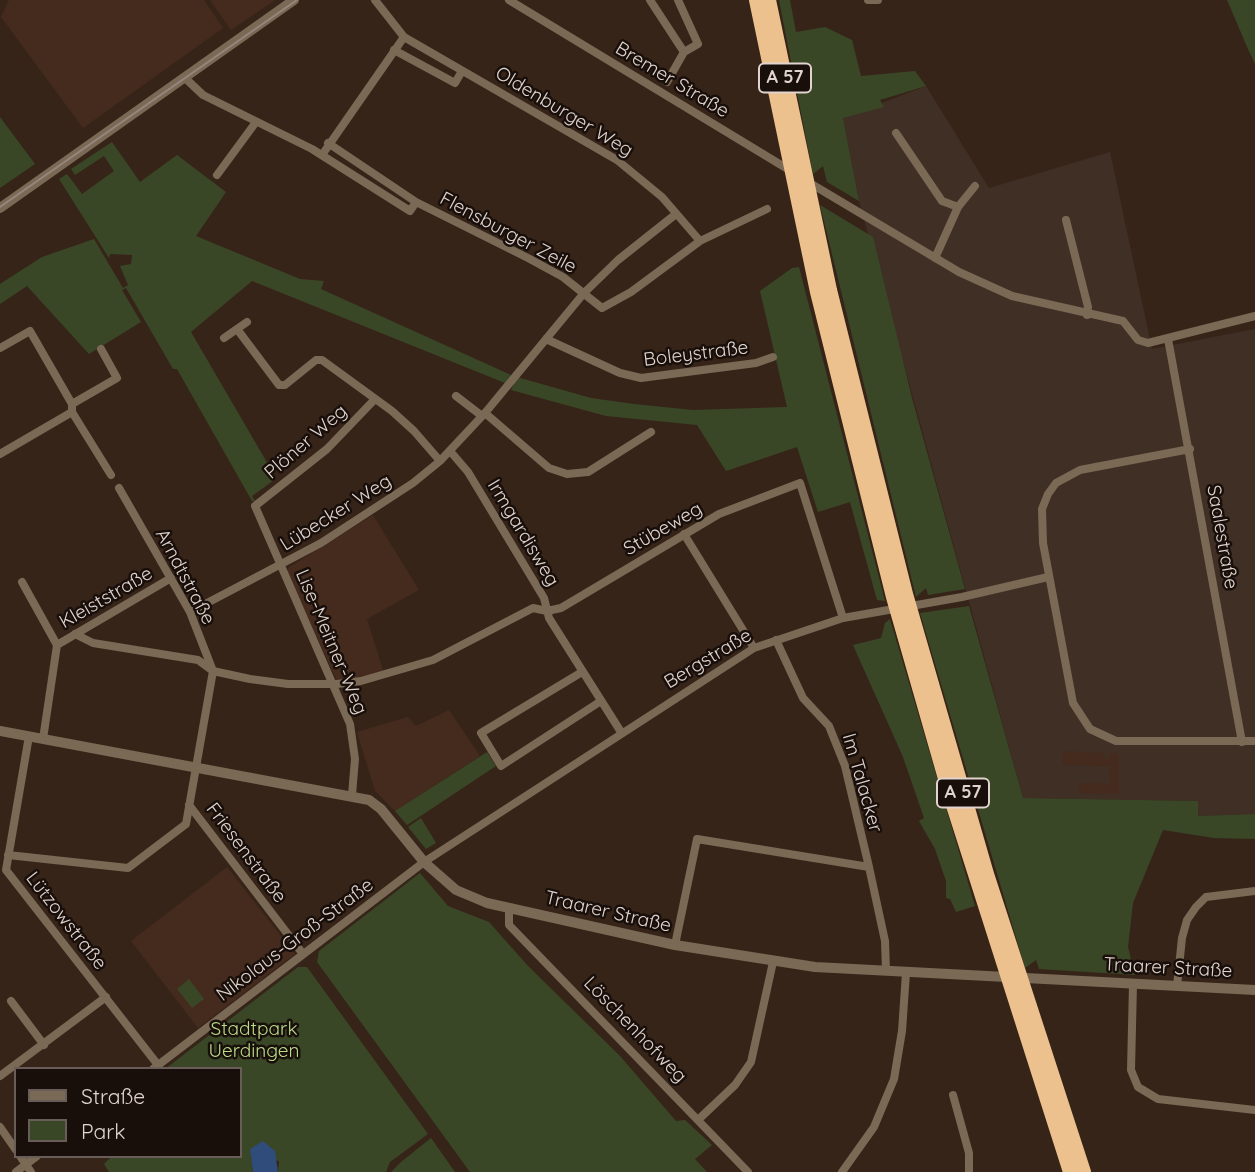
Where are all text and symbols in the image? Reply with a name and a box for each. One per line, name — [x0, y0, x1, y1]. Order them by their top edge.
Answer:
street label: Bremer Straße — [611, 37, 733, 123]
street label: Oldenburger Weg — [491, 62, 637, 162]
road number: A 57 — [759, 64, 811, 92]
street label: Flensburger Zeile — [436, 187, 580, 279]
street label: Boleystraße — [642, 336, 750, 372]
street label: Plöner Weg — [260, 400, 352, 484]
street label: Lübecker Weg — [276, 470, 396, 556]
street label: Irmgardisweg — [482, 475, 564, 591]
street label: Saalestraße — [1202, 483, 1242, 591]
street label: Stübeweg — [620, 497, 706, 561]
street label: Arndtstraße — [150, 525, 220, 629]
street label: Kleiststraße — [55, 562, 157, 634]
street label: Lise-Meitner-Weg — [290, 566, 372, 718]
street label: Bergstraße — [660, 624, 756, 694]
street label: Im Talacker — [837, 731, 887, 835]
road number: A 57 — [937, 778, 989, 808]
street label: Friesenstraße — [201, 798, 291, 908]
street label: Lützowstraße — [21, 867, 111, 975]
street label: Nikolaus-Groß-Straße — [212, 874, 378, 1006]
street label: Traarer Straße — [543, 886, 673, 938]
street label: Traarer Straße — [1103, 953, 1233, 983]
street label: Löschenhofweg — [579, 972, 691, 1088]
park label: Stadtpark Uerdingen — [209, 1018, 299, 1062]
legend — [14, 1067, 242, 1158]
text: Straße — [81, 1083, 145, 1109]
text: Park — [81, 1118, 125, 1144]

